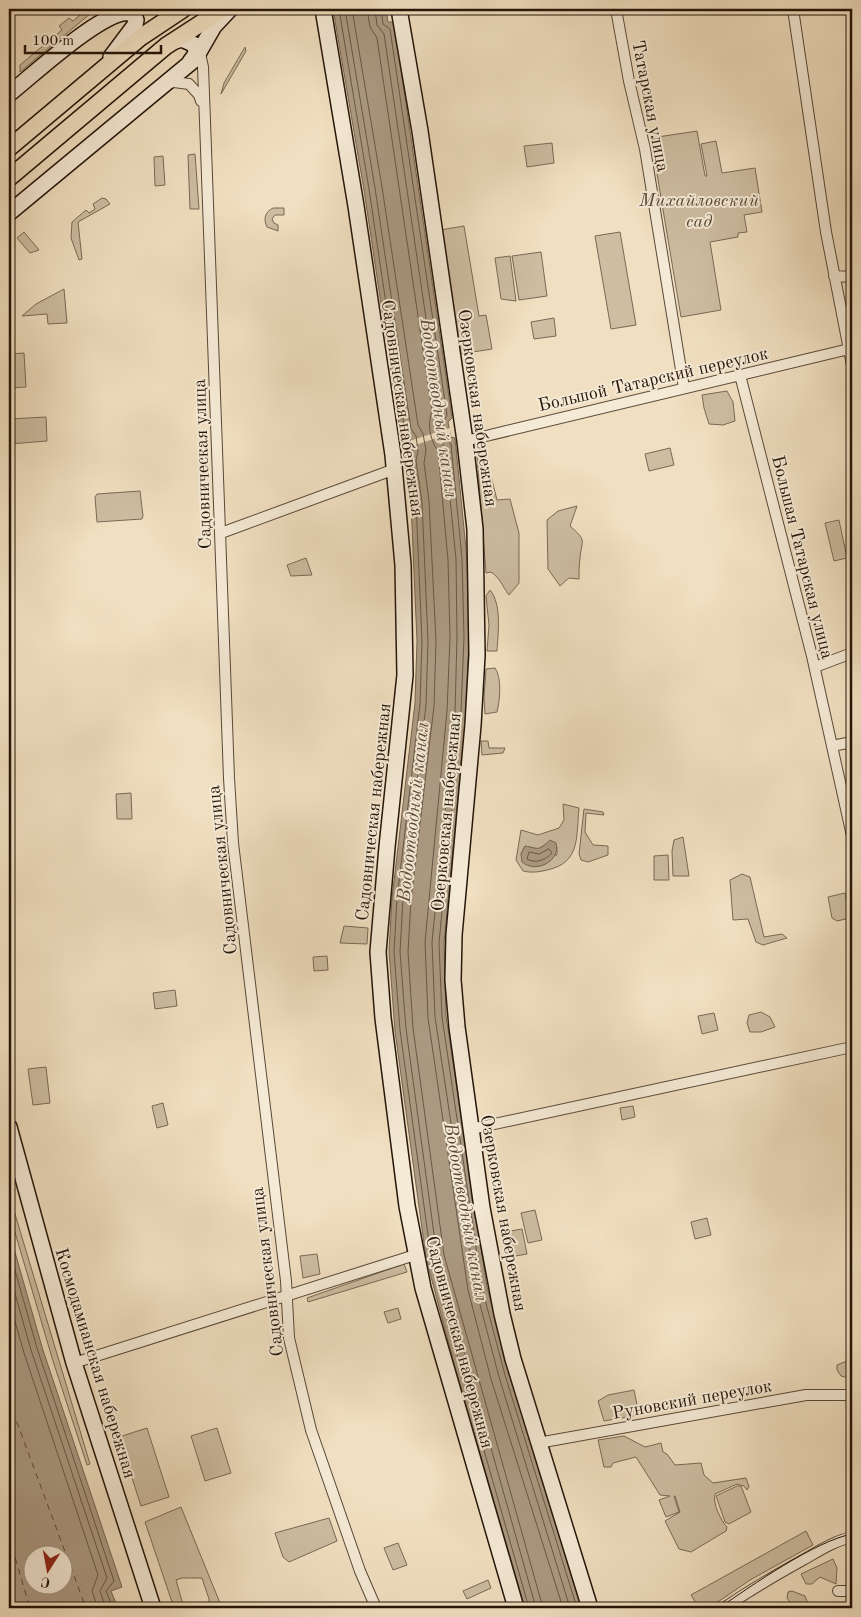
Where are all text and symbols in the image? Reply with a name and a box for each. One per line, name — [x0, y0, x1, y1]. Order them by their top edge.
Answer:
scale bar — [25, 22, 161, 54]
text: 100 m — [32, 34, 74, 49]
street label: Татарская улица — [628, 39, 672, 174]
park label: Михайловский сад — [638, 192, 759, 231]
street label: Садовническая набережная — [378, 298, 426, 518]
street label: Озерковская набережная — [454, 308, 500, 508]
water label: Водоотводный канал — [415, 316, 460, 500]
street label: Большой Татарский переулок — [536, 345, 770, 415]
street label: Садовническая улица — [191, 378, 215, 549]
street label: Большая Татарская улица — [768, 454, 836, 661]
street label: Садовническая набережная — [354, 702, 394, 922]
street label: Озерковская набережная — [429, 712, 465, 912]
water label: Водоотводный канал — [395, 721, 433, 905]
street label: Садовническая улица — [205, 784, 241, 956]
street label: Озерковская набережная — [477, 1113, 529, 1313]
water label: Водоотводный канал — [439, 1120, 490, 1304]
street label: Садовническая улица — [249, 1186, 287, 1358]
street label: Садовническая набережная — [422, 1234, 496, 1450]
street label: Космодамианская набережная — [51, 1246, 139, 1481]
street label: Руновский переулок — [611, 1377, 773, 1423]
north arrow — [22, 1544, 72, 1594]
text: С — [40, 1574, 52, 1590]

